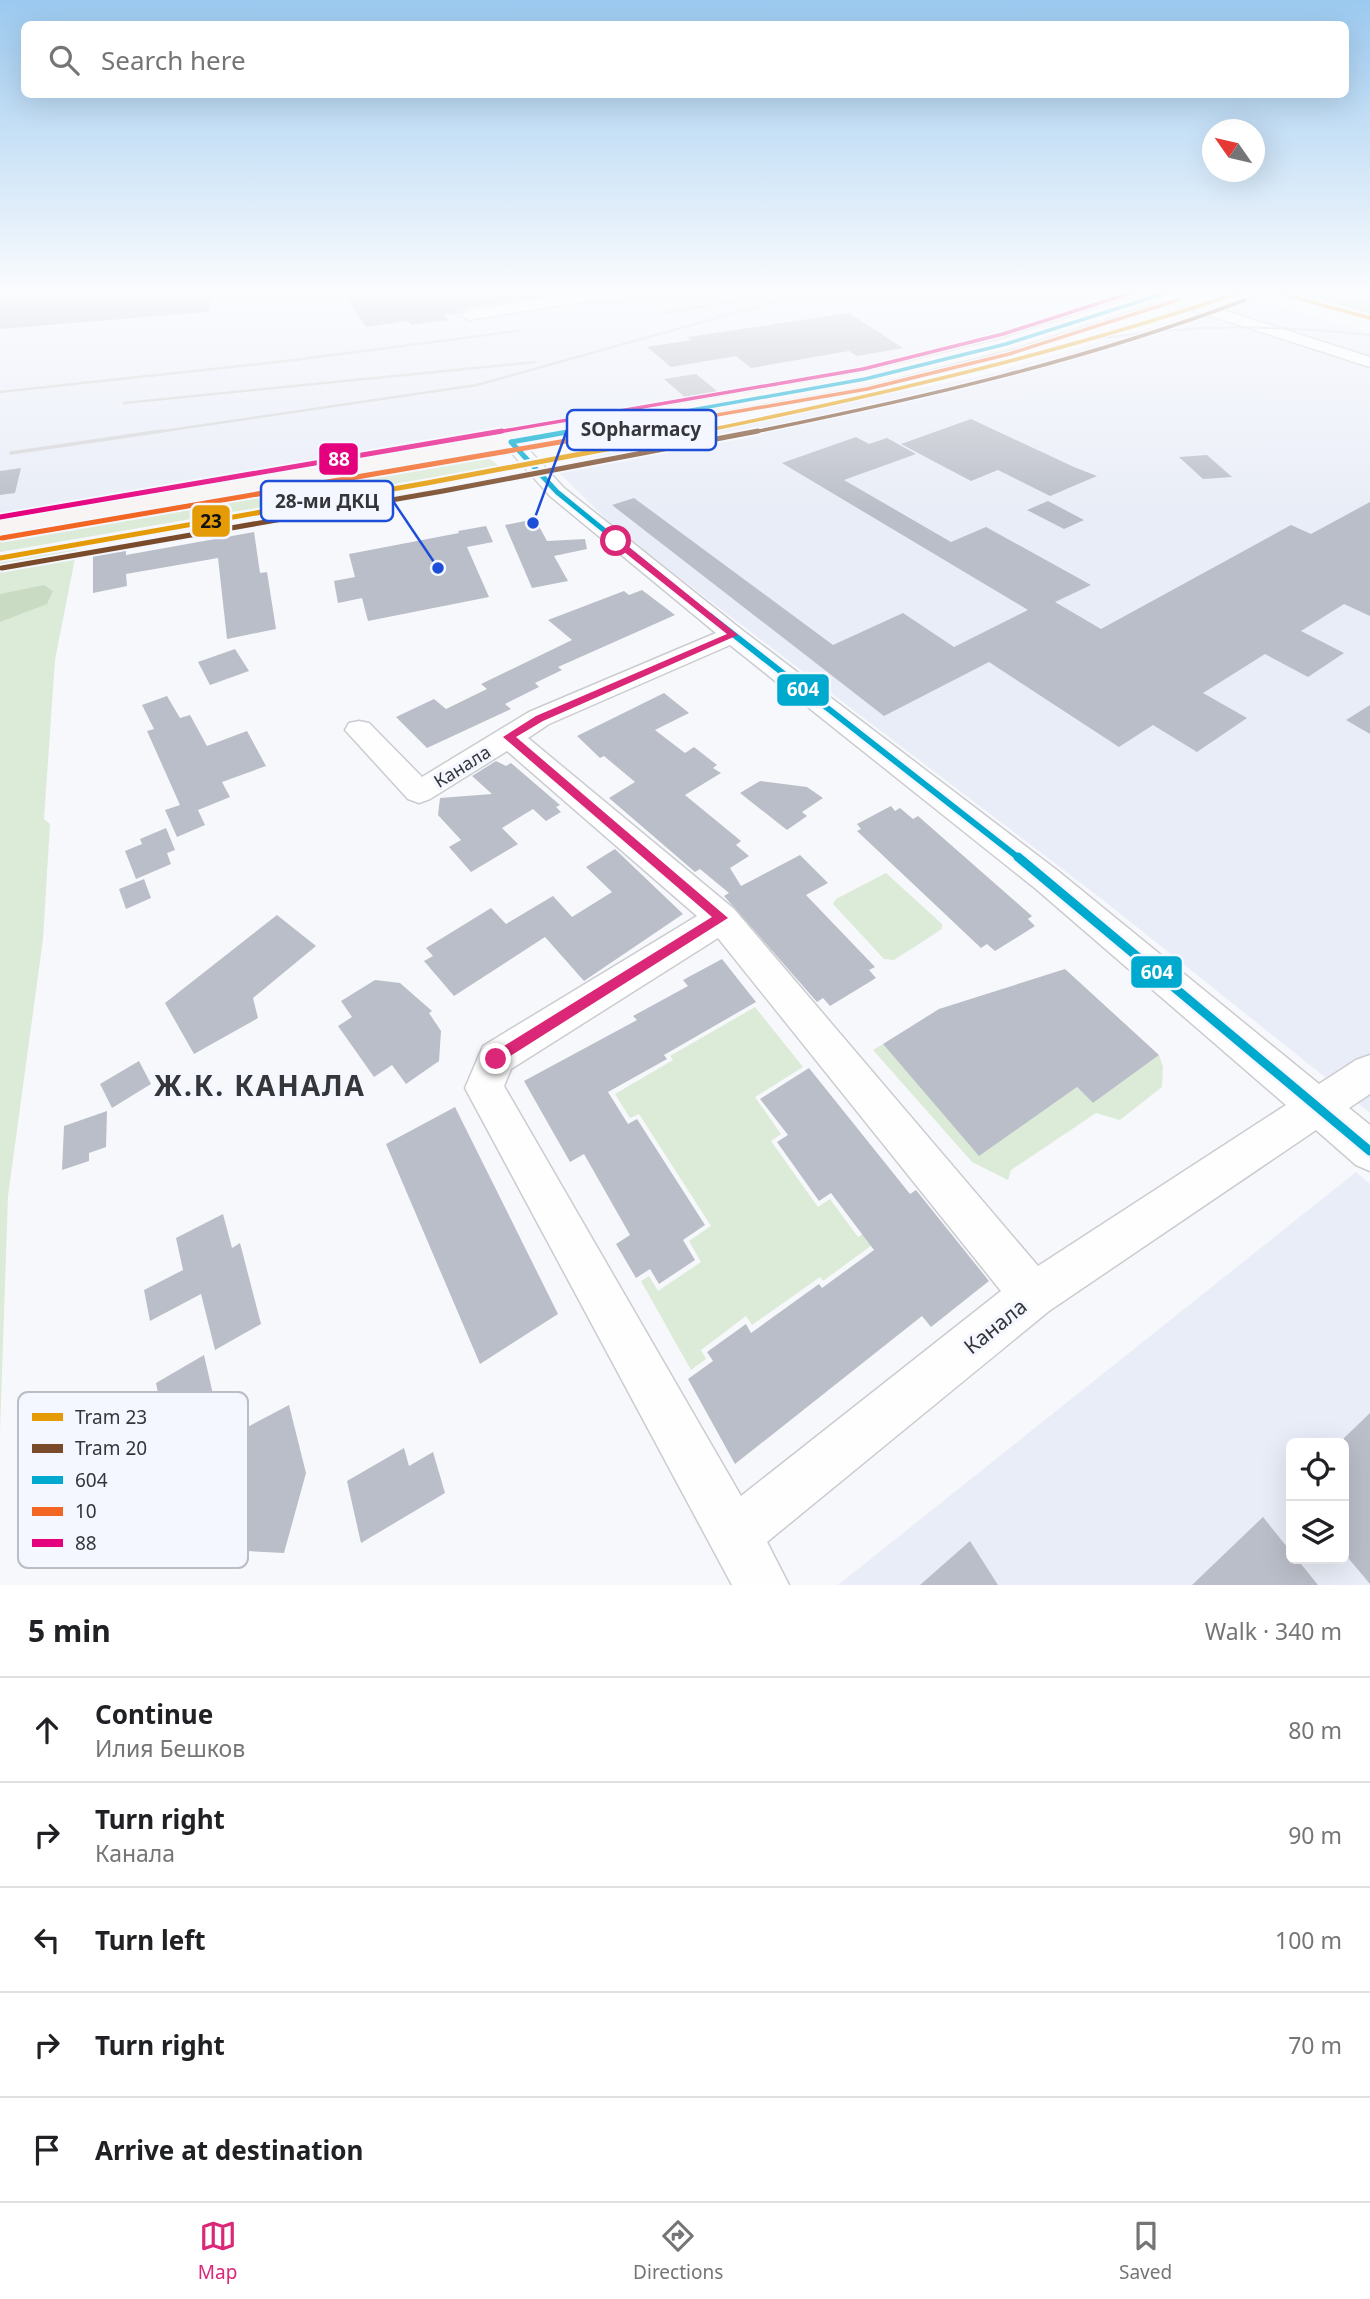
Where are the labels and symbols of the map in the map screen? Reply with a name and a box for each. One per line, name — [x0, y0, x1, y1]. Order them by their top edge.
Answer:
north arrow — [1202, 119, 1265, 182]
callout: SOpharmacy — [567, 410, 716, 450]
text: SOpharmacy — [581, 416, 701, 442]
line badge: 88 — [318, 442, 359, 476]
text: 88 — [328, 446, 350, 472]
callout: 28-ми ДКЦ — [261, 481, 393, 521]
text: 28-ми ДКЦ — [275, 488, 379, 514]
line badge: 23 — [191, 504, 231, 538]
text: 23 — [200, 508, 222, 534]
route start — [600, 525, 631, 556]
line badge: 604 — [776, 673, 830, 707]
text: 604 — [787, 676, 819, 702]
street label: Канала — [429, 739, 495, 793]
line badge: 604 — [1130, 955, 1183, 989]
text: 604 — [1141, 959, 1173, 985]
route end — [480, 1043, 511, 1074]
district label: Ж.К. КАНАЛА — [154, 1066, 366, 1104]
street label: Канала — [958, 1292, 1032, 1360]
legend — [18, 1392, 248, 1568]
text: Tram 23 — [75, 1404, 147, 1430]
text: Tram 20 — [75, 1435, 147, 1461]
text: 604 — [75, 1467, 108, 1493]
text: 10 — [75, 1498, 97, 1524]
text: 88 — [75, 1530, 97, 1556]

